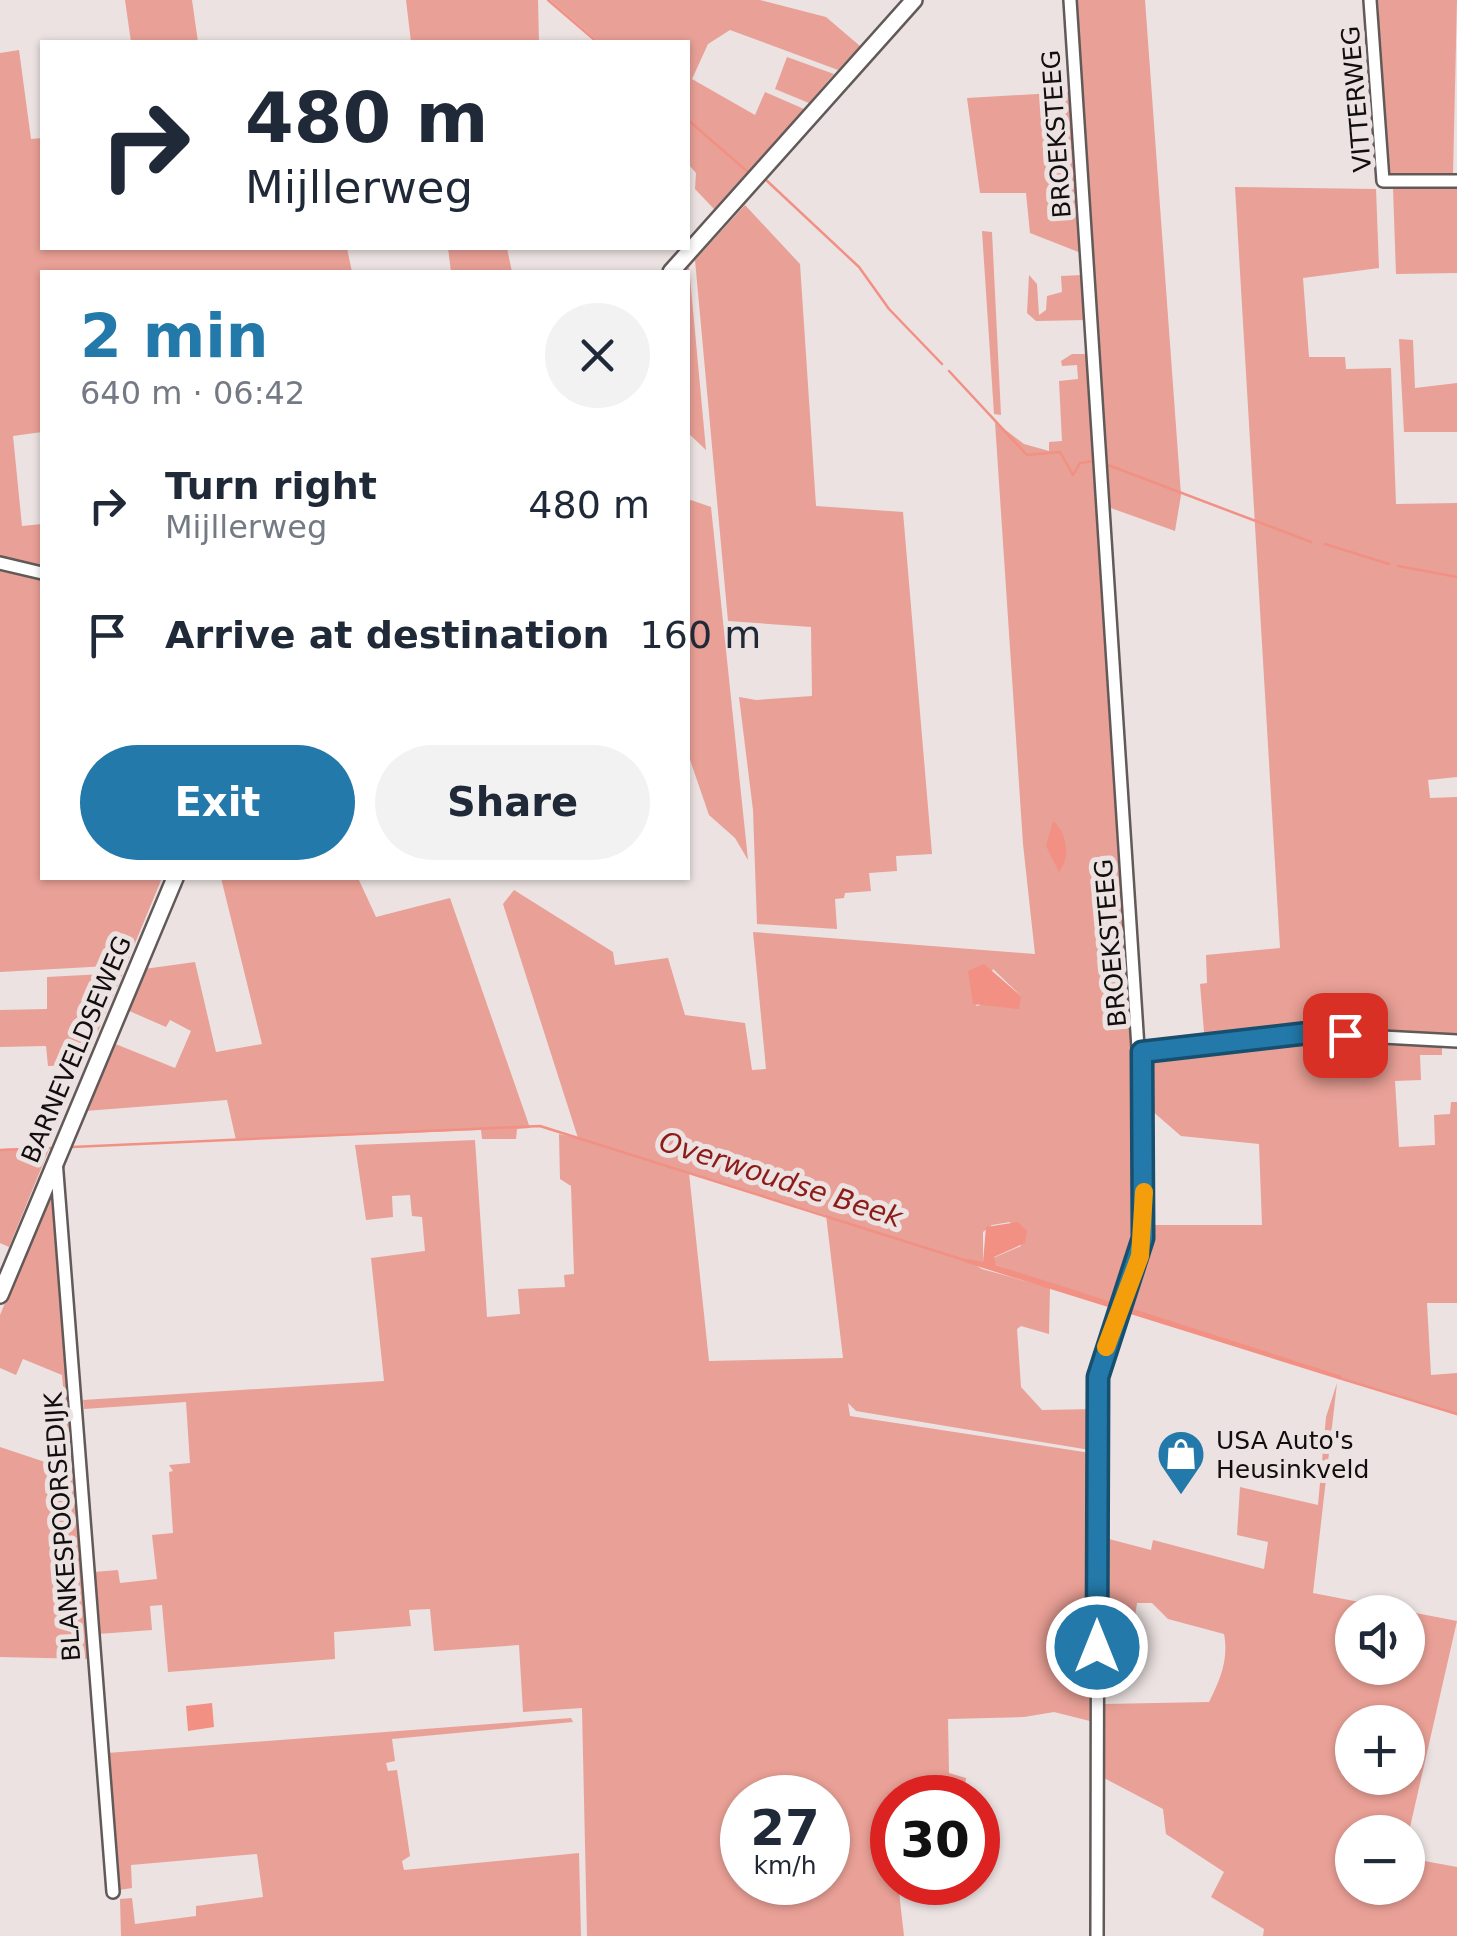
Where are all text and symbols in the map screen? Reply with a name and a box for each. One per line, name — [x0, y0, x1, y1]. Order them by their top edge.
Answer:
street label: VITTERWEG — [1336, 25, 1377, 173]
street label: BROEKSTEEG — [1036, 49, 1077, 219]
text: 480 m — [245, 77, 488, 159]
icon: right — [80, 80, 210, 210]
text: Mijllerweg — [245, 161, 473, 214]
text: 2 min — [80, 301, 268, 371]
button: close — [545, 303, 650, 408]
text: 640 m · 06:42 — [80, 374, 305, 412]
text: Turn right — [165, 464, 377, 508]
icon: right — [80, 478, 135, 533]
text: 480 m — [528, 483, 650, 527]
text: Mijllerweg — [165, 508, 327, 546]
icon: arrive — [80, 608, 135, 663]
text: Arrive at destination — [165, 613, 610, 657]
text: 160 m — [640, 613, 761, 657]
button: Exit — [80, 745, 355, 860]
button: Share — [375, 745, 650, 860]
street label: BROEKSTEEG — [1089, 858, 1132, 1028]
street label: BARNEVELDSEWEG — [15, 931, 137, 1167]
pin — [1303, 993, 1388, 1078]
icon: arrive — [1318, 1008, 1373, 1063]
water label: Overwoudse Beek — [655, 1125, 908, 1235]
street label: BLANKESPOORSEDIJK — [39, 1391, 86, 1662]
place label: USA Auto's Heusinkveld — [1216, 1426, 1369, 1484]
shop icon: USA Auto's Heusinkveld — [1155, 1428, 1207, 1496]
position arrow — [1045, 1595, 1149, 1699]
map controls — [1335, 1595, 1425, 1905]
button: sound — [1335, 1595, 1425, 1685]
button: + — [1335, 1705, 1425, 1795]
speed limit sign: 30 — [870, 1775, 1000, 1905]
text: 27 — [750, 1799, 820, 1857]
button: − — [1335, 1815, 1425, 1905]
text: km/h — [753, 1851, 817, 1880]

